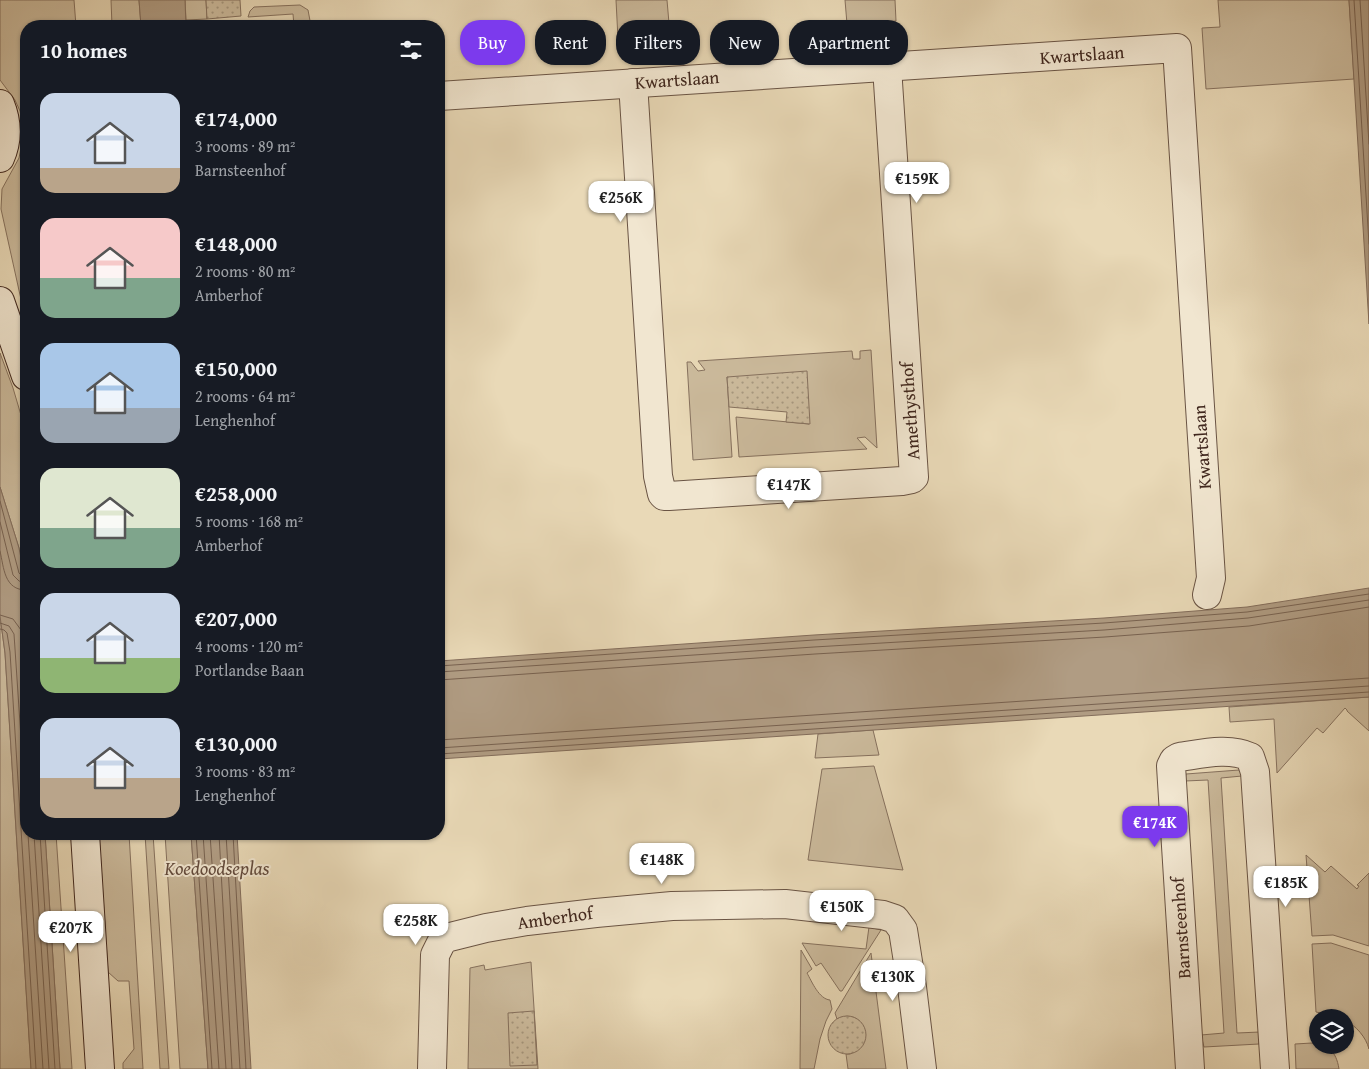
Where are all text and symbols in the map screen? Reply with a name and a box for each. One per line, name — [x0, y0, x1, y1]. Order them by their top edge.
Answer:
chip: Buy — [460, 20, 525, 65]
chip: Rent — [535, 20, 606, 65]
chip: Filters — [616, 20, 700, 65]
chip: New — [710, 20, 779, 65]
chip: Apartment — [789, 20, 908, 65]
text: 10 homes — [40, 35, 127, 66]
icon: filters — [397, 36, 425, 64]
street label: Kwartslaan — [1039, 38, 1125, 71]
street label: Kwartslaan — [634, 63, 720, 96]
text: €174,000 — [195, 103, 277, 134]
icon: home — [80, 113, 140, 173]
text: 3 rooms · 89 m² — [195, 134, 295, 158]
text: Barnsteenhof — [195, 158, 286, 182]
pin: €159K — [882, 162, 952, 204]
text: €159K — [895, 166, 939, 190]
pin: €256K — [586, 180, 656, 223]
text: €256K — [599, 185, 643, 209]
text: €148,000 — [195, 228, 277, 259]
icon: home — [80, 238, 140, 298]
text: 2 rooms · 80 m² — [195, 259, 295, 283]
text: Amberhof — [195, 283, 262, 307]
text: €150,000 — [195, 353, 277, 384]
street label: Amethysthof — [892, 359, 926, 461]
icon: home — [80, 363, 140, 423]
text: 2 rooms · 64 m² — [195, 384, 295, 408]
street label: Kwartslaan — [1185, 404, 1218, 490]
text: Lenghenhof — [195, 408, 275, 432]
pin: €147K — [754, 468, 824, 510]
text: €147K — [767, 472, 811, 496]
text: €258,000 — [195, 478, 277, 509]
icon: home — [80, 488, 140, 548]
text: 5 rooms · 168 m² — [195, 509, 303, 533]
text: Amberhof — [195, 533, 262, 557]
text: €207,000 — [195, 603, 277, 634]
icon: home — [80, 613, 140, 673]
text: 4 rooms · 120 m² — [195, 634, 303, 658]
text: Portlandse Baan — [195, 658, 304, 682]
text: €130,000 — [195, 728, 277, 759]
icon: home — [80, 738, 140, 798]
text: 3 rooms · 83 m² — [195, 759, 295, 783]
text: Lenghenhof — [195, 783, 275, 807]
pin: €174K — [1120, 806, 1190, 848]
text: €174K — [1133, 810, 1177, 834]
pin: €148K — [627, 842, 697, 885]
text: €148K — [640, 847, 684, 871]
water label: Koedoodseplas — [164, 854, 270, 882]
pin: €185K — [1251, 866, 1321, 908]
text: €185K — [1264, 870, 1308, 894]
street label: Barnsteenhof — [1163, 874, 1198, 980]
pin: €150K — [807, 890, 877, 932]
text: €150K — [820, 894, 864, 918]
street label: Amberhof — [515, 899, 597, 936]
pin: €258K — [381, 904, 451, 946]
text: €258K — [394, 908, 438, 932]
pin: €207K — [36, 910, 106, 953]
text: €207K — [49, 915, 93, 939]
pin: €130K — [858, 960, 928, 1002]
text: €130K — [871, 964, 915, 988]
map controls — [1309, 1009, 1354, 1054]
button: layers — [1309, 1009, 1354, 1054]

